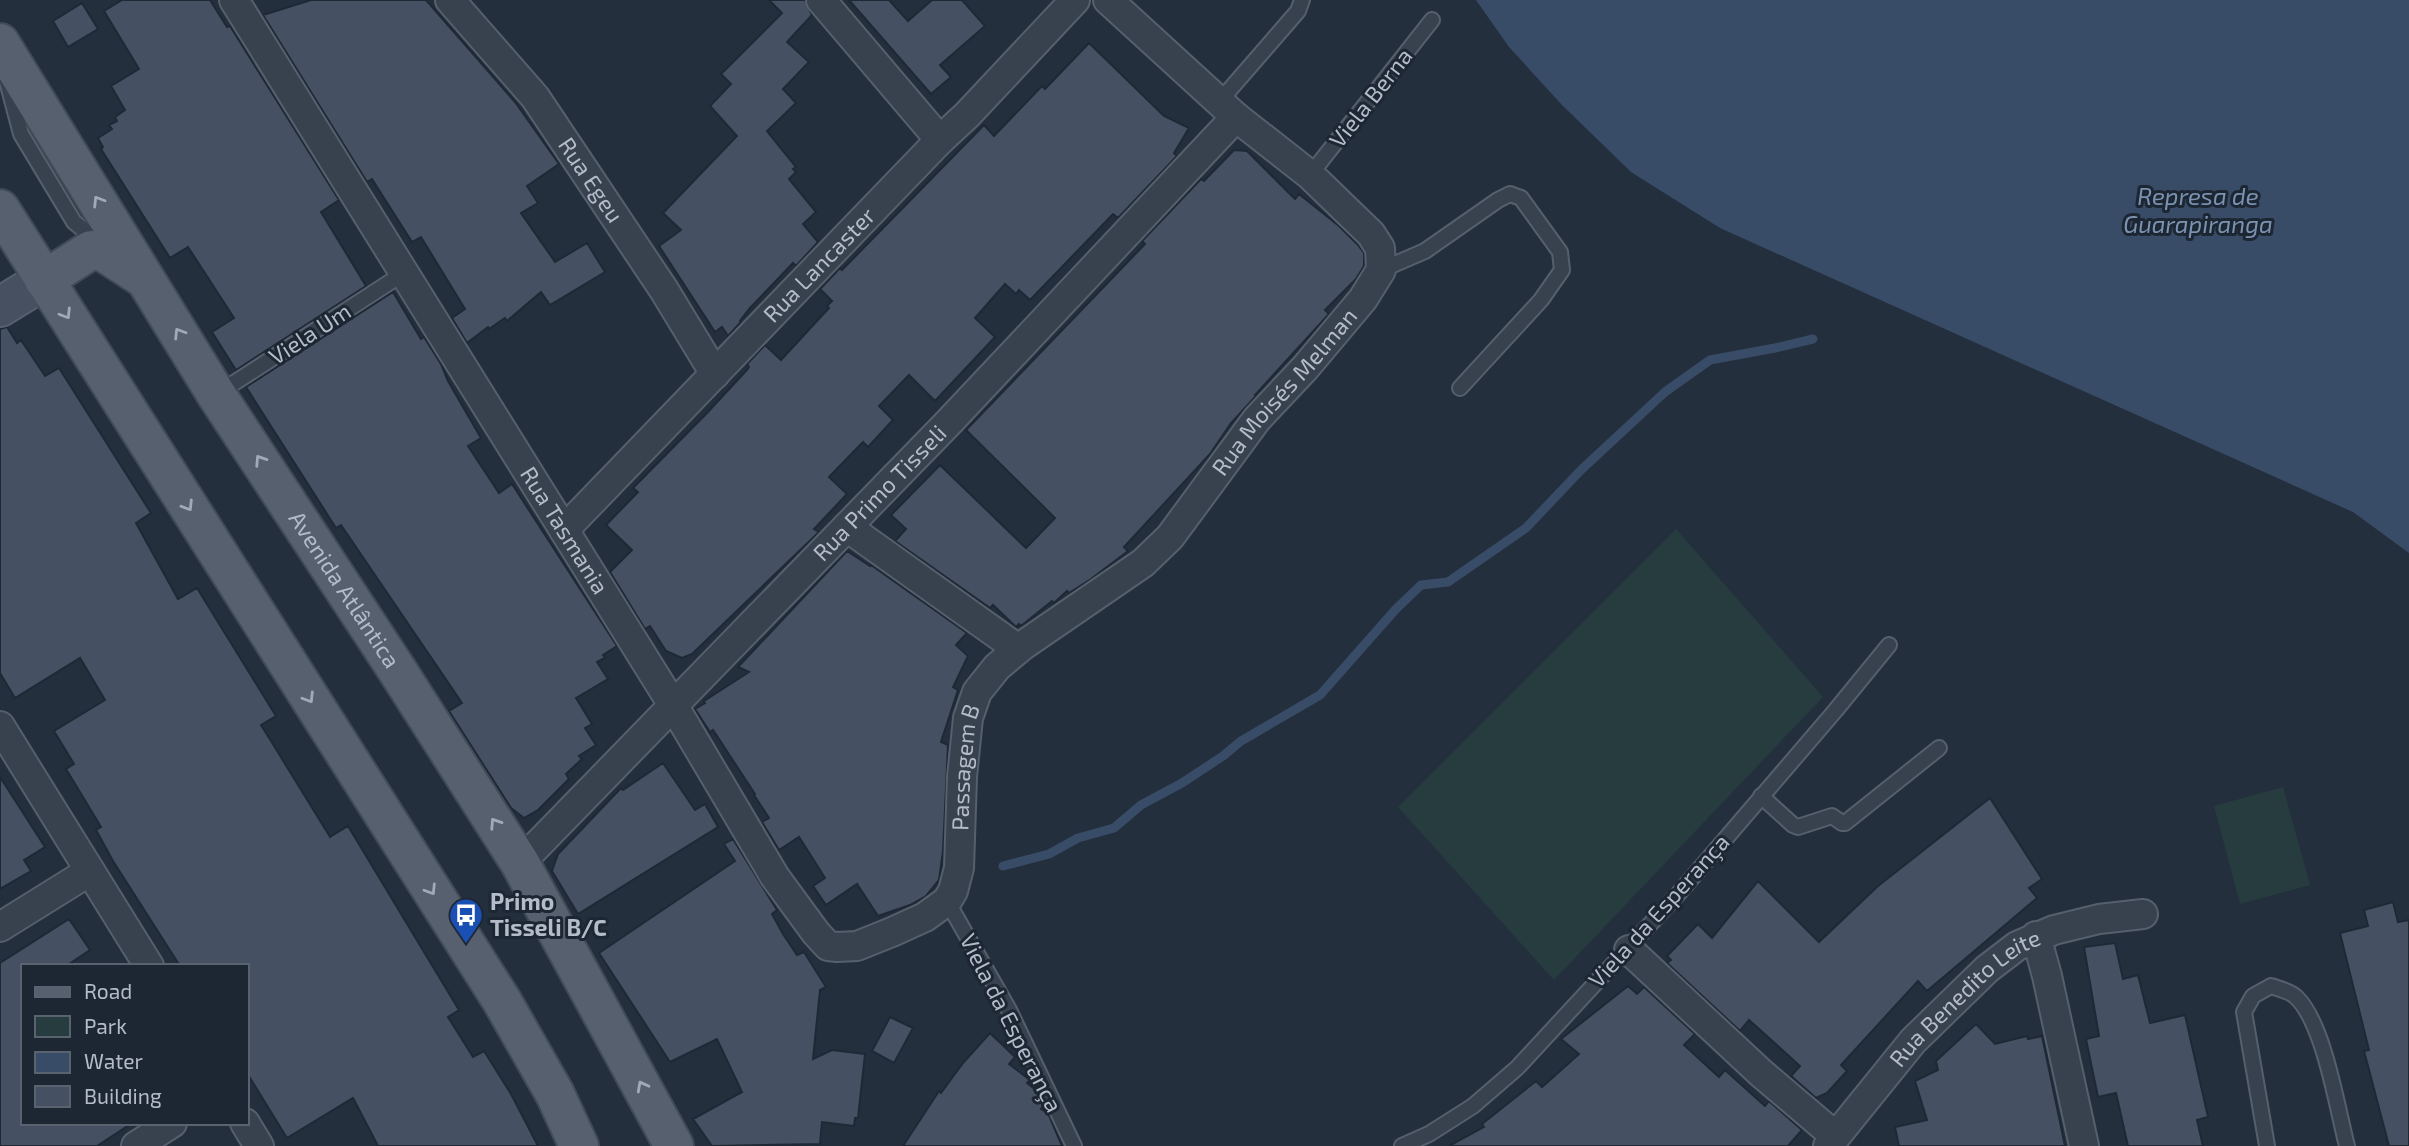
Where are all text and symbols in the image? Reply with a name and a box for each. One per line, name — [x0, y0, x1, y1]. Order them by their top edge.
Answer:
street label: Viela Berna — [1323, 42, 1418, 153]
street label: Rua Egeu — [553, 132, 630, 227]
water label: Represa de Guarapiranga — [2123, 181, 2273, 238]
one-way arrow — [93, 196, 106, 209]
street label: Rua Lancaster — [757, 201, 880, 328]
street label: Viela Um — [263, 296, 356, 370]
street label: Rua Moisés Melman — [1205, 302, 1362, 481]
one-way arrow — [57, 306, 70, 319]
one-way arrow — [174, 328, 187, 341]
street label: Rua Primo Tisseli — [807, 419, 951, 566]
one-way arrow — [256, 455, 268, 468]
street label: Rua Tasmania — [515, 461, 615, 599]
one-way arrow — [179, 498, 192, 511]
street label: Avenida Atlântica — [284, 505, 407, 673]
one-way arrow — [301, 690, 314, 703]
street label: Passagem B — [945, 700, 985, 831]
one-way arrow — [490, 818, 503, 831]
street label: Viela da Esperança — [1582, 828, 1735, 994]
one-way arrow — [423, 882, 436, 895]
place label: Primo Tisseli B/C — [490, 887, 607, 941]
bus stop icon: Primo Tisseli B/C — [447, 896, 485, 945]
street label: Rua Benedito Leite — [1883, 923, 2044, 1072]
street label: Viela da Esperança — [954, 928, 1069, 1117]
legend — [21, 964, 248, 1125]
text: Road — [84, 978, 132, 1003]
text: Park — [84, 1013, 127, 1038]
text: Water — [84, 1048, 143, 1073]
one-way arrow — [637, 1081, 651, 1093]
text: Building — [84, 1083, 162, 1108]

